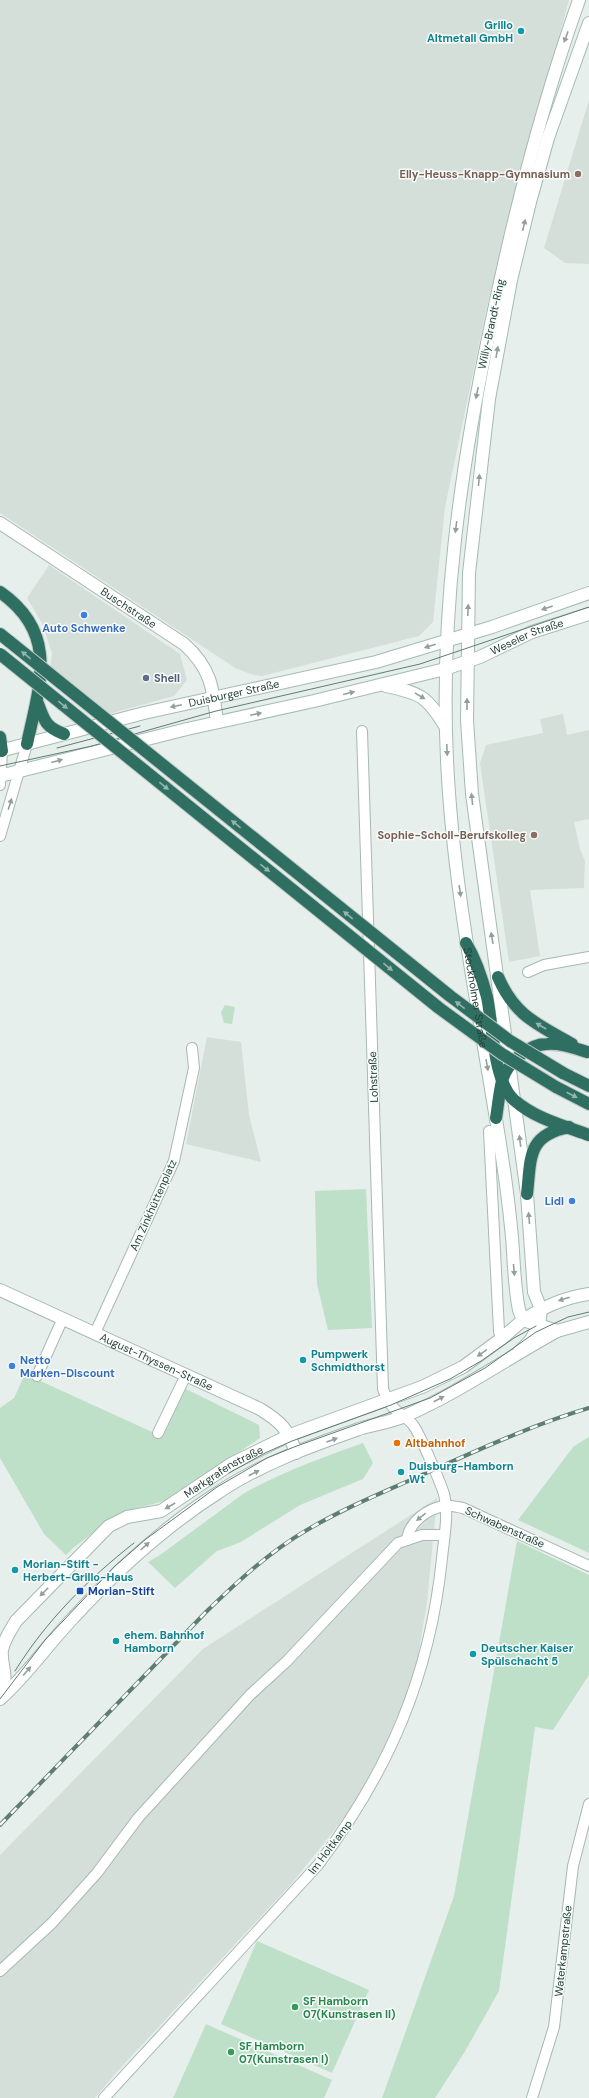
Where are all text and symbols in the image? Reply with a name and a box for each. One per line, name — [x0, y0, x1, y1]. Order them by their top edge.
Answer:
place label: Grillo Altmetall GmbH — [427, 18, 513, 45]
marker: Grillo Altmetall GmbH — [516, 26, 526, 36]
one-way arrow — [563, 31, 569, 43]
place label: Elly-Heuss-Knapp-Gymnasium — [400, 167, 570, 181]
marker: Elly-Heuss-Knapp-Gymnasium — [573, 169, 583, 179]
one-way arrow — [522, 218, 528, 231]
street label: Willy-Brandt-Ring — [475, 278, 507, 370]
one-way arrow — [494, 346, 500, 358]
one-way arrow — [474, 387, 480, 399]
one-way arrow — [475, 474, 482, 486]
one-way arrow — [453, 521, 459, 533]
street label: Buschstraße — [98, 584, 159, 631]
one-way arrow — [465, 603, 471, 616]
one-way arrow — [540, 605, 552, 611]
marker: Auto Schwenke — [79, 610, 89, 620]
street label: Weseler Straße — [488, 616, 565, 658]
place label: Auto Schwenke — [42, 621, 126, 635]
one-way arrow — [424, 643, 436, 649]
one-way arrow — [20, 650, 31, 659]
place label: Shell — [154, 671, 180, 685]
marker: Shell — [141, 673, 151, 683]
street label: Duisburger Straße — [187, 676, 281, 710]
one-way arrow — [342, 689, 355, 695]
one-way arrow — [414, 693, 426, 700]
one-way arrow — [464, 697, 470, 710]
one-way arrow — [58, 700, 68, 709]
one-way arrow — [170, 703, 182, 709]
one-way arrow — [249, 711, 262, 717]
one-way arrow — [443, 744, 450, 756]
one-way arrow — [51, 758, 63, 764]
one-way arrow — [159, 782, 170, 791]
one-way arrow — [469, 793, 475, 805]
one-way arrow — [7, 797, 13, 809]
one-way arrow — [231, 820, 241, 829]
place label: Sophie-Scholl-Berufskolleg — [377, 828, 526, 842]
marker: Sophie-Scholl-Berufskolleg — [529, 830, 539, 840]
one-way arrow — [260, 864, 271, 873]
one-way arrow — [457, 885, 463, 897]
one-way arrow — [343, 910, 354, 919]
one-way arrow — [489, 932, 495, 944]
street label: Stockholmer Straße — [461, 947, 491, 1049]
one-way arrow — [383, 963, 394, 972]
one-way arrow — [455, 1000, 466, 1009]
one-way arrow — [535, 1023, 547, 1030]
street label: Lohstraße — [365, 1051, 381, 1103]
one-way arrow — [484, 1058, 490, 1071]
one-way arrow — [566, 1092, 578, 1098]
one-way arrow — [517, 1135, 523, 1147]
street label: Am Zinkhüttenplatz — [127, 1157, 179, 1253]
place label: Lidl — [545, 1194, 564, 1208]
marker: Lidl — [567, 1196, 577, 1206]
one-way arrow — [526, 1212, 533, 1224]
one-way arrow — [511, 1264, 518, 1276]
one-way arrow — [558, 1296, 570, 1302]
street label: August-Thyssen-Straße — [98, 1330, 215, 1394]
place label: Pumpwerk Schmidthorst — [311, 1347, 385, 1374]
one-way arrow — [477, 1349, 487, 1357]
place label: Netto Marken-Discount — [20, 1353, 115, 1380]
marker: Pumpwerk Schmidthorst — [298, 1355, 308, 1365]
marker: Netto Marken-Discount — [7, 1361, 17, 1371]
one-way arrow — [433, 1396, 444, 1402]
one-way arrow — [327, 1436, 339, 1442]
place label: Altbahnhof — [405, 1436, 465, 1450]
marker: Altbahnhof — [392, 1438, 402, 1448]
street label: Markgrafenstraße — [181, 1442, 265, 1501]
place label: Duisburg-Hamborn Wt — [409, 1459, 514, 1486]
marker: Duisburg-Hamborn Wt — [396, 1467, 406, 1477]
one-way arrow — [249, 1469, 260, 1476]
one-way arrow — [164, 1502, 176, 1509]
street label: Schwabenstraße — [463, 1503, 547, 1551]
one-way arrow — [416, 1513, 427, 1522]
one-way arrow — [140, 1541, 150, 1551]
place label: Morian-Stift - Herbert-Grillo-Haus — [23, 1557, 133, 1584]
marker: Morian-Stift - Herbert-Grillo-Haus — [10, 1565, 20, 1575]
place label: Morian-Stift — [88, 1584, 155, 1598]
marker: Morian-Stift — [75, 1586, 85, 1596]
one-way arrow — [39, 1587, 49, 1597]
place label: ehem. Bahnhof Hamborn — [124, 1628, 204, 1655]
marker: ehem. Bahnhof Hamborn — [111, 1636, 121, 1646]
place label: Deutscher Kaiser Spülschacht 5 — [481, 1641, 574, 1668]
marker: Deutscher Kaiser Spülschacht 5 — [468, 1649, 478, 1659]
one-way arrow — [23, 1666, 32, 1676]
street label: Im Holtkamp — [305, 1817, 355, 1877]
street label: Waterkampstraße — [551, 1905, 575, 1997]
place label: SF Hamborn 07(Kunstrasen II) — [303, 1994, 395, 2021]
marker: SF Hamborn 07(Kunstrasen II) — [290, 2002, 300, 2012]
place label: SF Hamborn 07(Kunstrasen I) — [239, 2039, 328, 2066]
marker: SF Hamborn 07(Kunstrasen I) — [226, 2047, 236, 2057]

